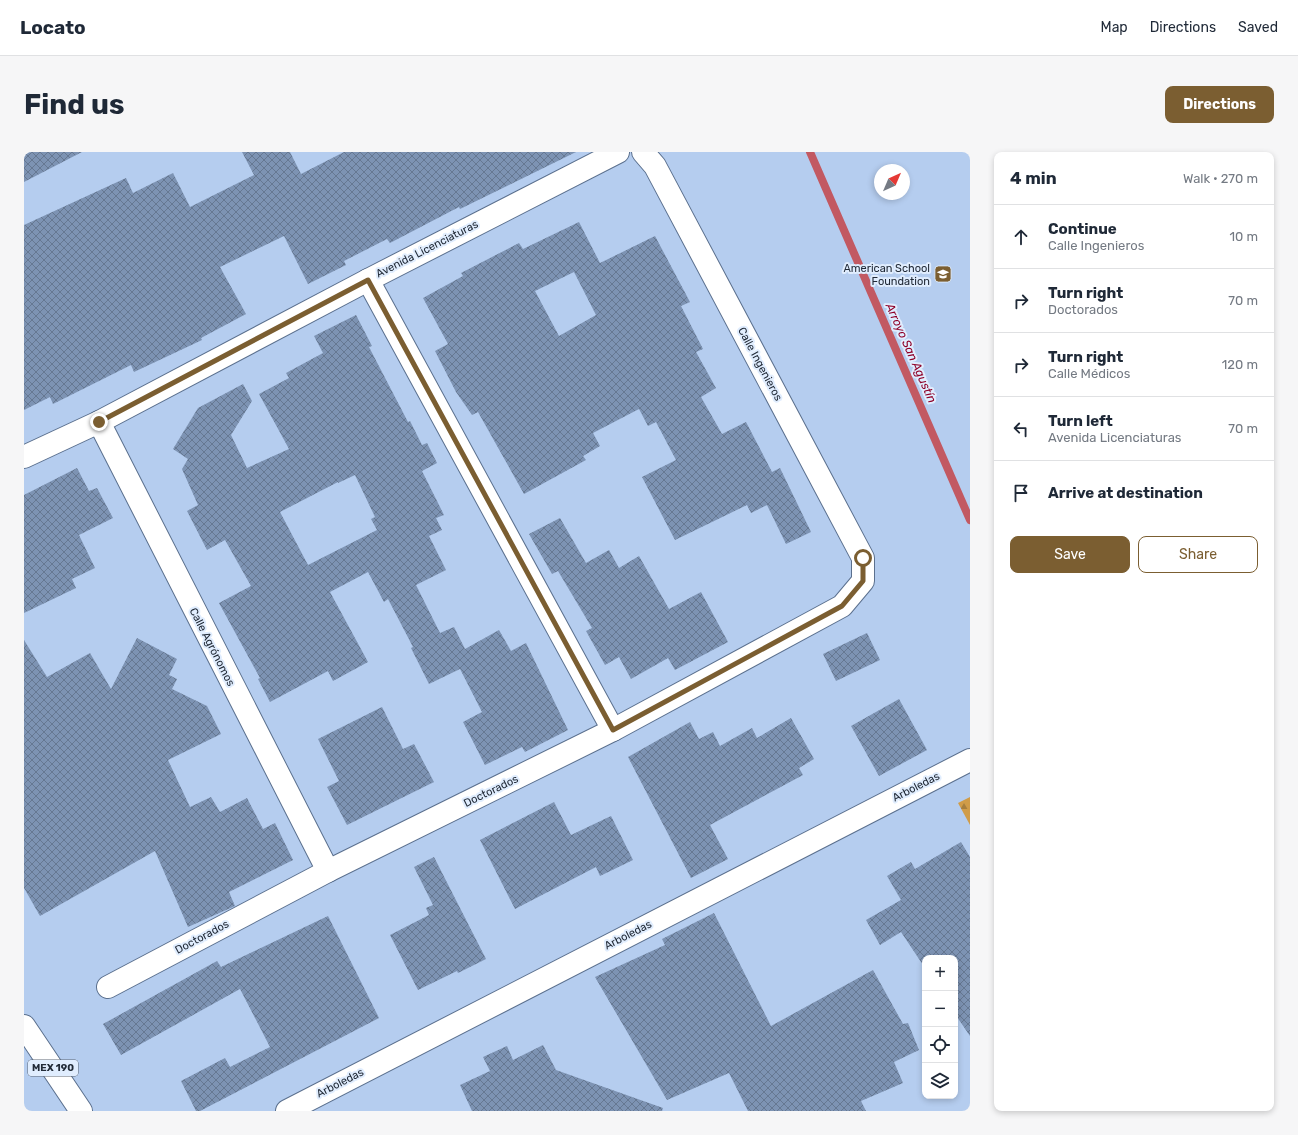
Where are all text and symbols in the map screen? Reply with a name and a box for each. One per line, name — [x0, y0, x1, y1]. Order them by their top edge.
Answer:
text: Locato — [20, 16, 86, 39]
text: Map — [1101, 19, 1128, 36]
text: Directions — [1150, 19, 1216, 36]
text: Saved — [1238, 19, 1278, 36]
button: Directions — [1165, 86, 1274, 123]
text: Find us — [24, 88, 124, 121]
north arrow — [874, 164, 910, 200]
text: 4 min — [1010, 168, 1057, 188]
text: Walk · 270 m — [1183, 171, 1258, 186]
street label: Avenida Licenciaturas — [374, 217, 481, 280]
text: Continue — [1048, 220, 1117, 238]
icon: ahead — [1010, 226, 1032, 248]
text: 10 m — [1229, 229, 1258, 244]
text: Calle Ingenieros — [1048, 238, 1144, 253]
place label: American School Foundation — [843, 262, 930, 288]
school or university icon: American School Foundation — [933, 264, 953, 284]
text: Turn right — [1048, 284, 1123, 302]
icon: right — [1010, 290, 1032, 312]
text: 70 m — [1228, 293, 1258, 308]
water label: Arroyo San Agustín — [882, 300, 939, 405]
text: Doctorados — [1048, 302, 1118, 317]
street label: Calle Ingenieros — [735, 325, 785, 403]
text: Turn right — [1048, 348, 1123, 366]
icon: right — [1010, 354, 1032, 376]
text: 120 m — [1222, 357, 1258, 372]
text: Calle Médicos — [1048, 366, 1130, 381]
text: Turn left — [1048, 412, 1113, 430]
route end — [90, 413, 108, 431]
icon: left — [1010, 418, 1032, 440]
text: 70 m — [1228, 421, 1258, 436]
text: Avenida Licenciaturas — [1048, 430, 1181, 445]
icon: arrive — [1010, 482, 1032, 504]
text: Arrive at destination — [1048, 484, 1203, 502]
button: Save — [1010, 536, 1130, 573]
button: Share — [1138, 536, 1258, 573]
route start — [854, 549, 872, 567]
street label: Calle Agrónomos — [187, 606, 238, 689]
street label: Arboledas — [890, 769, 942, 804]
street label: Doctorados — [462, 772, 521, 810]
street label: Doctorados — [173, 917, 232, 957]
street label: Arboledas — [602, 917, 654, 952]
map controls — [922, 955, 958, 1099]
button: + — [922, 955, 958, 991]
button: − — [922, 991, 958, 1027]
button: locate — [922, 1027, 958, 1063]
road number: MEX 190 — [28, 1060, 78, 1076]
button: layers — [922, 1063, 958, 1099]
street label: Arboledas — [314, 1065, 366, 1100]

